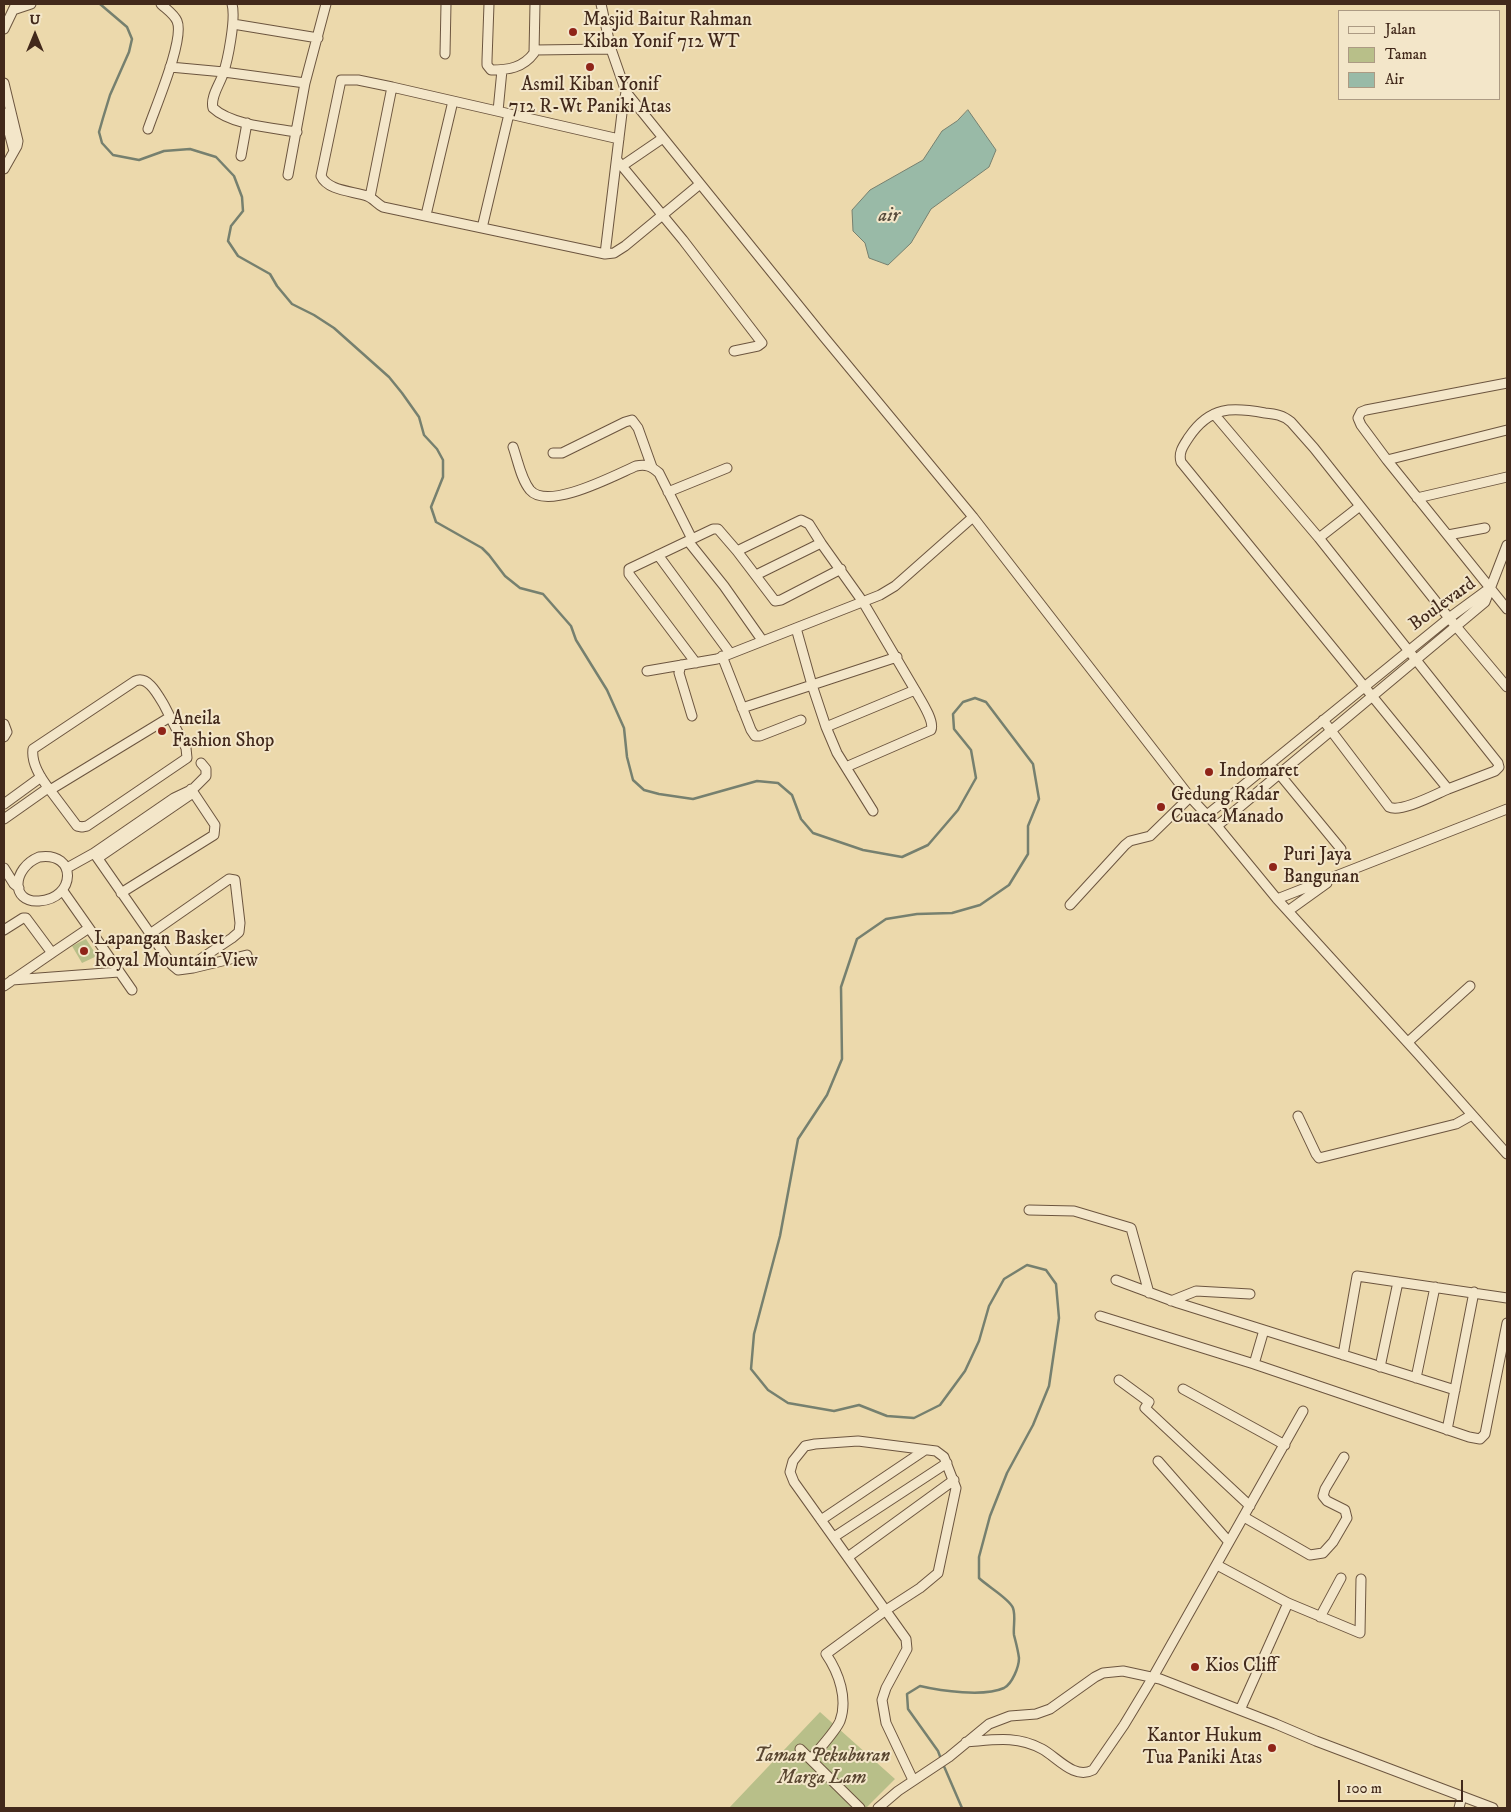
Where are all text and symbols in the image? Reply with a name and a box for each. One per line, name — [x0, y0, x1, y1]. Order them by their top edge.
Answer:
north arrow — [10, 10, 60, 60]
place label: Masjid Baitur Rahman Kiban Yonif 712 WT — [583, 10, 752, 54]
legend — [1338, 10, 1501, 100]
text: U — [30, 11, 40, 29]
text: Jalan — [1385, 20, 1416, 39]
marker: Masjid Baitur Rahman Kiban Yonif 712 WT — [567, 26, 579, 38]
text: Taman — [1385, 45, 1427, 64]
marker: Asmil Kiban Yonif 712 R-Wt Paniki Atas — [584, 61, 596, 73]
text: Air — [1385, 70, 1404, 89]
place label: Asmil Kiban Yonif 712 R-Wt Paniki Atas — [509, 75, 671, 119]
water label: air — [878, 205, 900, 229]
street label: Boulevard — [1405, 573, 1481, 637]
place label: Aneila Fashion Shop — [172, 709, 274, 753]
marker: Aneila Fashion Shop — [156, 725, 168, 737]
place label: Indomaret — [1219, 761, 1299, 783]
marker: Indomaret — [1203, 766, 1215, 778]
place label: Gedung Radar Cuaca Manado — [1171, 785, 1283, 829]
marker: Gedung Radar Cuaca Manado — [1155, 801, 1167, 813]
place label: Puri Jaya Bangunan — [1283, 845, 1359, 889]
marker: Puri Jaya Bangunan — [1267, 861, 1279, 873]
place label: Lapangan Basket Royal Mountain View — [94, 929, 258, 973]
marker: Lapangan Basket Royal Mountain View — [78, 945, 90, 957]
place label: Kios Cliff — [1205, 1656, 1277, 1678]
marker: Kios Cliff — [1189, 1661, 1201, 1673]
place label: Kantor Hukum Tua Paniki Atas — [1143, 1726, 1262, 1770]
marker: Kantor Hukum Tua Paniki Atas — [1266, 1742, 1278, 1754]
park label: Taman Pekuburan Marga Lam — [754, 1746, 890, 1790]
scale bar — [1341, 1770, 1466, 1802]
text: 100 m — [1346, 1779, 1382, 1798]

